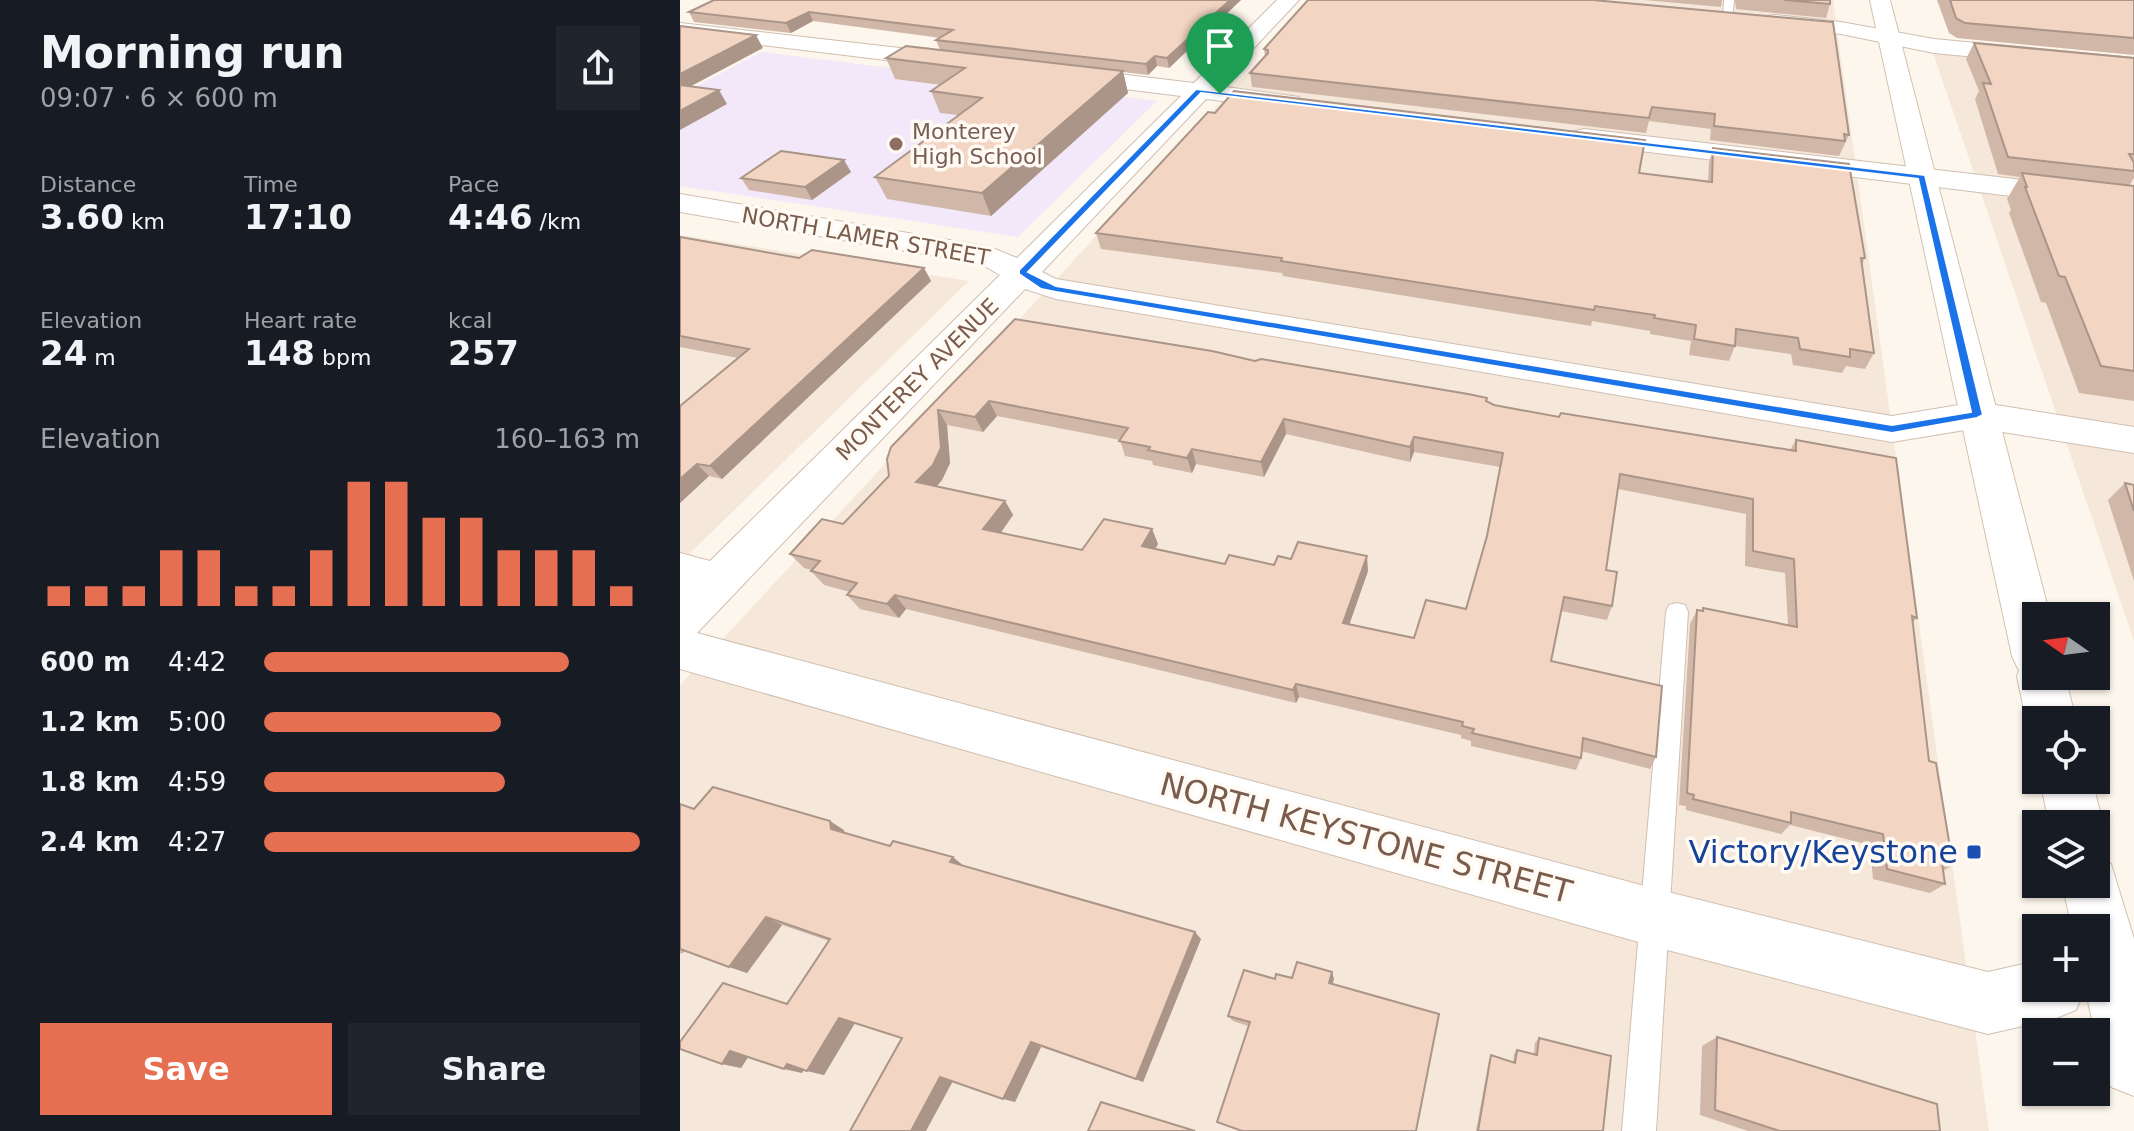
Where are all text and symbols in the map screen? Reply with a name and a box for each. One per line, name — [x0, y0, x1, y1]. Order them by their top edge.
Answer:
pin — [1186, 12, 1254, 94]
icon: arrive — [1198, 24, 1242, 68]
button: share — [556, 26, 640, 110]
text: Morning run — [40, 27, 345, 78]
text: 09:07 · 6 × 600 m — [40, 83, 278, 113]
place label: Monterey High School — [912, 119, 1043, 169]
marker: Monterey High School — [887, 135, 905, 153]
text: Distance — [40, 172, 136, 197]
text: Time — [244, 172, 298, 197]
text: Pace — [448, 172, 499, 197]
text: 3.60 — [40, 197, 124, 237]
text: 17:10 — [244, 197, 352, 237]
text: 4:46 — [448, 197, 533, 237]
street label: NORTH LAMER STREET — [740, 202, 992, 271]
text: km — [124, 209, 165, 234]
text: /km — [533, 209, 581, 234]
street label: MONTEREY AVENUE — [831, 293, 1004, 466]
text: Elevation — [40, 308, 142, 333]
text: Heart rate — [244, 308, 357, 333]
text: kcal — [448, 308, 492, 333]
text: 24 — [40, 333, 87, 373]
text: 148 — [244, 333, 315, 373]
text: 257 — [448, 333, 519, 373]
text: m — [87, 345, 116, 370]
text: bpm — [315, 345, 371, 370]
text: Elevation — [40, 424, 161, 454]
text: 160–163 m — [494, 424, 640, 454]
north arrow — [2022, 602, 2110, 690]
map controls — [2022, 602, 2110, 1106]
text: 600 m — [40, 647, 130, 677]
text: 4:42 — [168, 647, 226, 677]
button: locate — [2022, 706, 2110, 794]
text: 1.2 km — [40, 707, 140, 737]
text: 5:00 — [168, 707, 226, 737]
street label: NORTH KEYSTONE STREET — [1156, 765, 1577, 911]
text: 1.8 km — [40, 767, 140, 797]
text: 4:59 — [168, 767, 226, 797]
button: layers — [2022, 810, 2110, 898]
text: 2.4 km — [40, 827, 140, 857]
text: 4:27 — [168, 827, 226, 857]
place label: Victory/Keystone — [1689, 833, 1958, 871]
marker: Victory/Keystone — [1965, 843, 1983, 861]
button: + — [2022, 914, 2110, 1002]
button: − — [2022, 1018, 2110, 1106]
button: Save — [40, 1023, 332, 1115]
button: Share — [348, 1023, 640, 1115]

